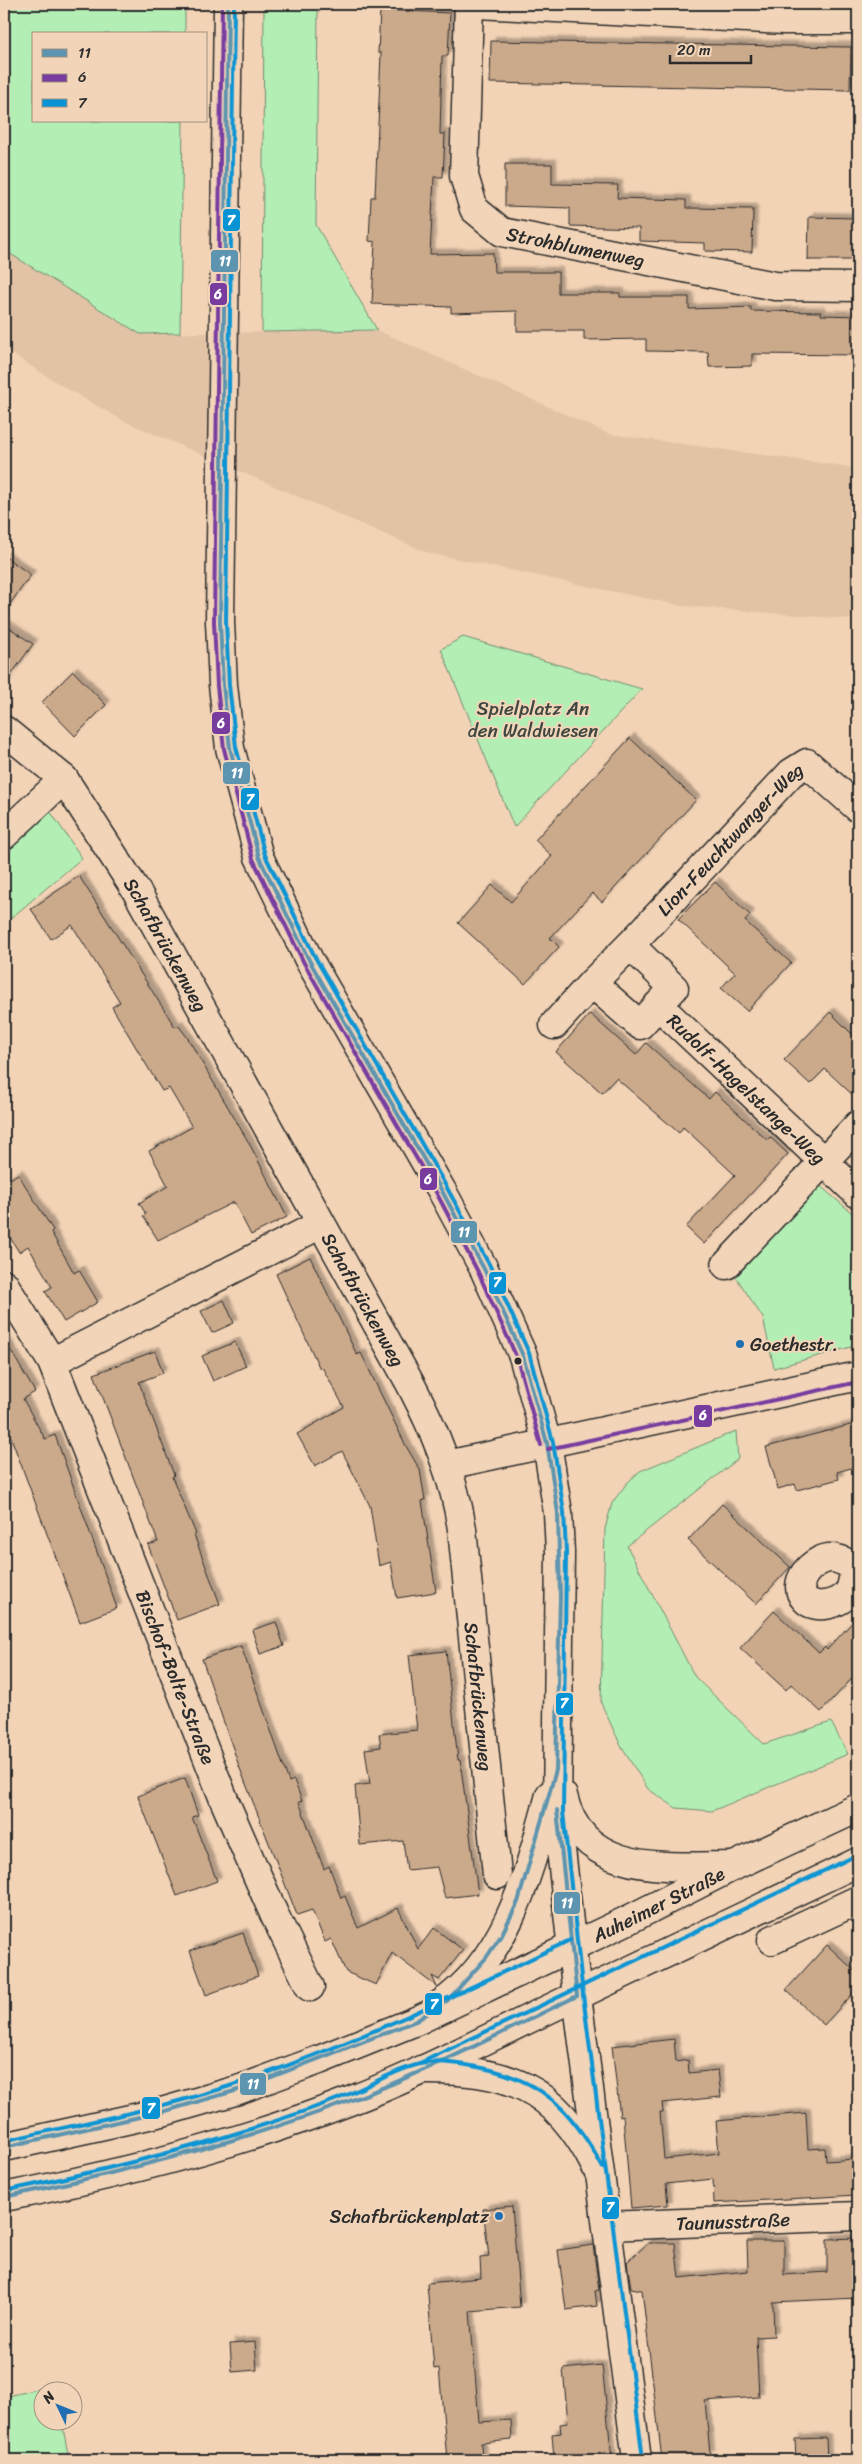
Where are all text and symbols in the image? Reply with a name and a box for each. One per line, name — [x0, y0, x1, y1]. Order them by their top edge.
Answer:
legend — [32, 32, 208, 122]
scale bar — [670, 32, 751, 64]
text: 20 m — [677, 37, 711, 63]
text: 11 — [78, 40, 91, 66]
text: 6 — [78, 64, 87, 90]
text: 7 — [78, 90, 88, 116]
line badge: 7 — [222, 208, 241, 232]
text: 7 — [227, 208, 236, 233]
street label: Strohblumenweg — [504, 217, 648, 276]
line badge: 11 — [210, 249, 239, 273]
text: 11 — [219, 249, 231, 274]
line badge: 6 — [209, 282, 228, 306]
text: 6 — [213, 282, 222, 307]
park label: Spielplatz An den Waldwiesen — [468, 692, 598, 747]
line badge: 6 — [211, 711, 231, 735]
text: 6 — [216, 711, 225, 736]
street label: Lion-Feuchtwanger-Weg — [648, 753, 810, 924]
line badge: 11 — [222, 761, 251, 785]
text: 11 — [231, 761, 243, 786]
line badge: 7 — [240, 787, 260, 811]
text: 7 — [246, 787, 255, 812]
street label: Schafbrückenweg — [115, 871, 217, 1018]
street label: Rudolf-Hagelstange-Weg — [659, 1005, 834, 1173]
line badge: 6 — [419, 1167, 438, 1191]
text: 6 — [423, 1167, 432, 1192]
line badge: 11 — [450, 1220, 478, 1244]
text: 11 — [458, 1220, 470, 1245]
street label: Schafbrückenweg — [313, 1226, 414, 1373]
text: 7 — [493, 1270, 502, 1295]
line badge: 7 — [488, 1271, 507, 1295]
place label: Goethestr. — [750, 1328, 838, 1361]
marker: Goethestr. — [734, 1338, 746, 1350]
unlabelled marker — [513, 1356, 523, 1366]
text: 6 — [698, 1403, 707, 1428]
line badge: 6 — [693, 1404, 713, 1428]
street label: Bischof-Bolte-Straße — [127, 1585, 225, 1769]
street label: Schafbrückenweg — [455, 1621, 503, 1773]
text: 7 — [560, 1691, 569, 1716]
line badge: 7 — [555, 1692, 574, 1716]
street label: Auheimer Straße — [586, 1857, 731, 1952]
line badge: 11 — [553, 1891, 581, 1915]
text: 11 — [561, 1891, 573, 1916]
line badge: 7 — [424, 1992, 443, 2016]
text: 7 — [430, 1992, 439, 2017]
line badge: 11 — [239, 2072, 267, 2096]
text: 11 — [247, 2072, 259, 2097]
line badge: 7 — [141, 2096, 161, 2120]
text: 7 — [147, 2096, 156, 2121]
text: 7 — [606, 2195, 615, 2220]
line badge: 7 — [601, 2196, 620, 2220]
place label: Schafbrückenplatz — [330, 2200, 490, 2233]
street label: Taunusstraße — [675, 2202, 791, 2240]
marker: Schafbrückenplatz — [493, 2210, 505, 2222]
north arrow — [32, 2382, 82, 2432]
text: N — [36, 2385, 62, 2410]

